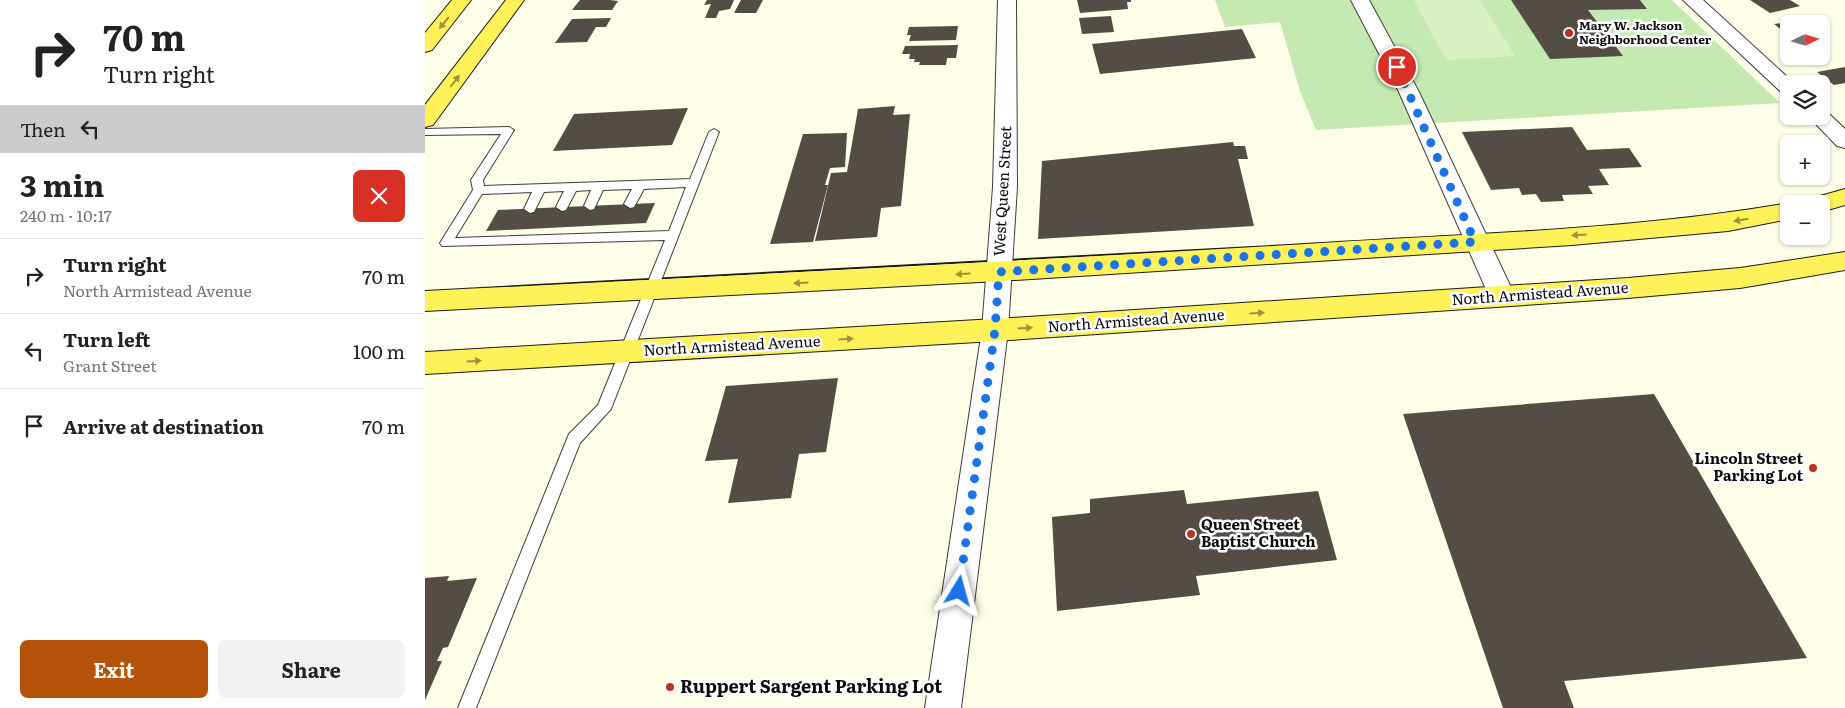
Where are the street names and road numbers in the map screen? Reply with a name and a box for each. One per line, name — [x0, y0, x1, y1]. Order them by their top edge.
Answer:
street label: West Queen Street — [987, 125, 1016, 257]
street label: North Armistead Avenue — [1451, 275, 1629, 310]
street label: North Armistead Avenue — [1047, 302, 1225, 337]
street label: North Armistead Avenue — [643, 328, 821, 361]

